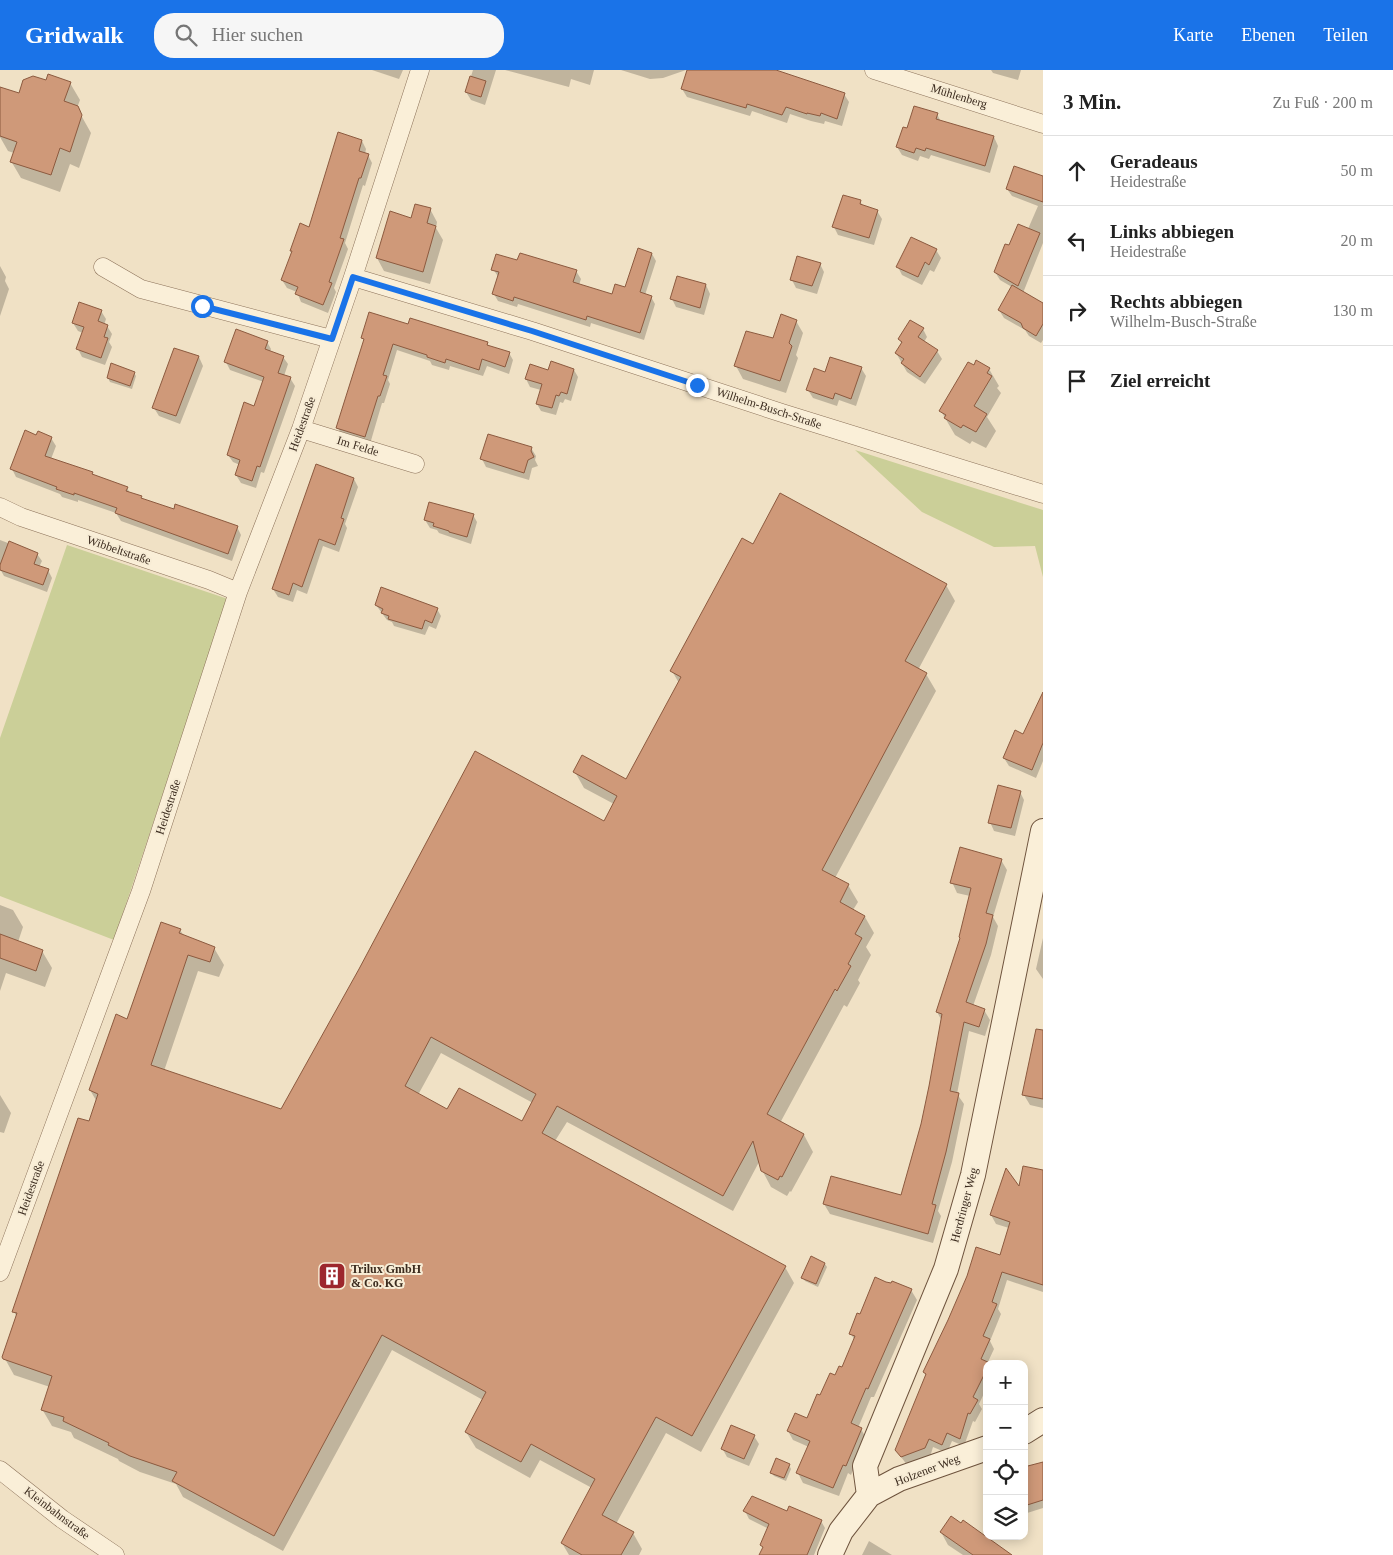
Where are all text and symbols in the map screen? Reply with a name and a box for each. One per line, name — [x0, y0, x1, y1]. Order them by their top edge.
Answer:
search box — [154, 13, 504, 58]
icon: search — [172, 21, 200, 49]
text: Gridwalk — [25, 22, 124, 48]
text: Hier suchen — [212, 24, 303, 45]
text: Karte — [1173, 25, 1213, 45]
text: Ebenen — [1241, 25, 1295, 45]
text: Teilen — [1323, 25, 1368, 45]
street label: Mühlenberg — [929, 81, 989, 111]
text: 3 Min. — [1063, 90, 1121, 114]
text: Zu Fuß · 200 m — [1273, 94, 1373, 111]
text: Geradeaus — [1110, 151, 1198, 172]
icon: ahead — [1063, 157, 1091, 185]
text: 50 m — [1341, 162, 1373, 179]
text: Heidestraße — [1110, 173, 1186, 190]
text: Links abbiegen — [1110, 221, 1234, 242]
icon: left — [1063, 227, 1091, 255]
text: 20 m — [1341, 232, 1373, 249]
text: Heidestraße — [1110, 243, 1186, 260]
text: Rechts abbiegen — [1110, 291, 1242, 312]
route start — [191, 295, 214, 318]
icon: right — [1063, 297, 1091, 325]
text: 130 m — [1333, 302, 1373, 319]
text: Wilhelm-Busch-Straße — [1110, 313, 1257, 330]
icon: arrive — [1063, 367, 1091, 395]
text: Ziel erreicht — [1110, 370, 1210, 391]
route end — [686, 374, 709, 397]
street label: Wilhelm-Busch-Straße — [714, 384, 824, 432]
street label: Heidestraße — [286, 395, 318, 453]
street label: Im Felde — [335, 433, 381, 459]
street label: Wibbeltstraße — [85, 533, 153, 567]
street label: Heidestraße — [152, 778, 184, 836]
street label: Heidestraße — [15, 1159, 47, 1217]
street label: Herdringer Weg — [947, 1166, 981, 1244]
building icon: Trilux GmbH & Co. KG — [317, 1261, 347, 1291]
place label: Trilux GmbH & Co. KG — [351, 1262, 422, 1290]
map controls — [983, 1360, 1028, 1540]
button: + — [983, 1360, 1028, 1405]
button: − — [983, 1405, 1028, 1450]
button: locate — [983, 1450, 1028, 1495]
street label: Holzener Weg — [893, 1451, 961, 1489]
street label: Kleinbahnstraße — [21, 1484, 93, 1542]
button: layers — [983, 1495, 1028, 1540]

